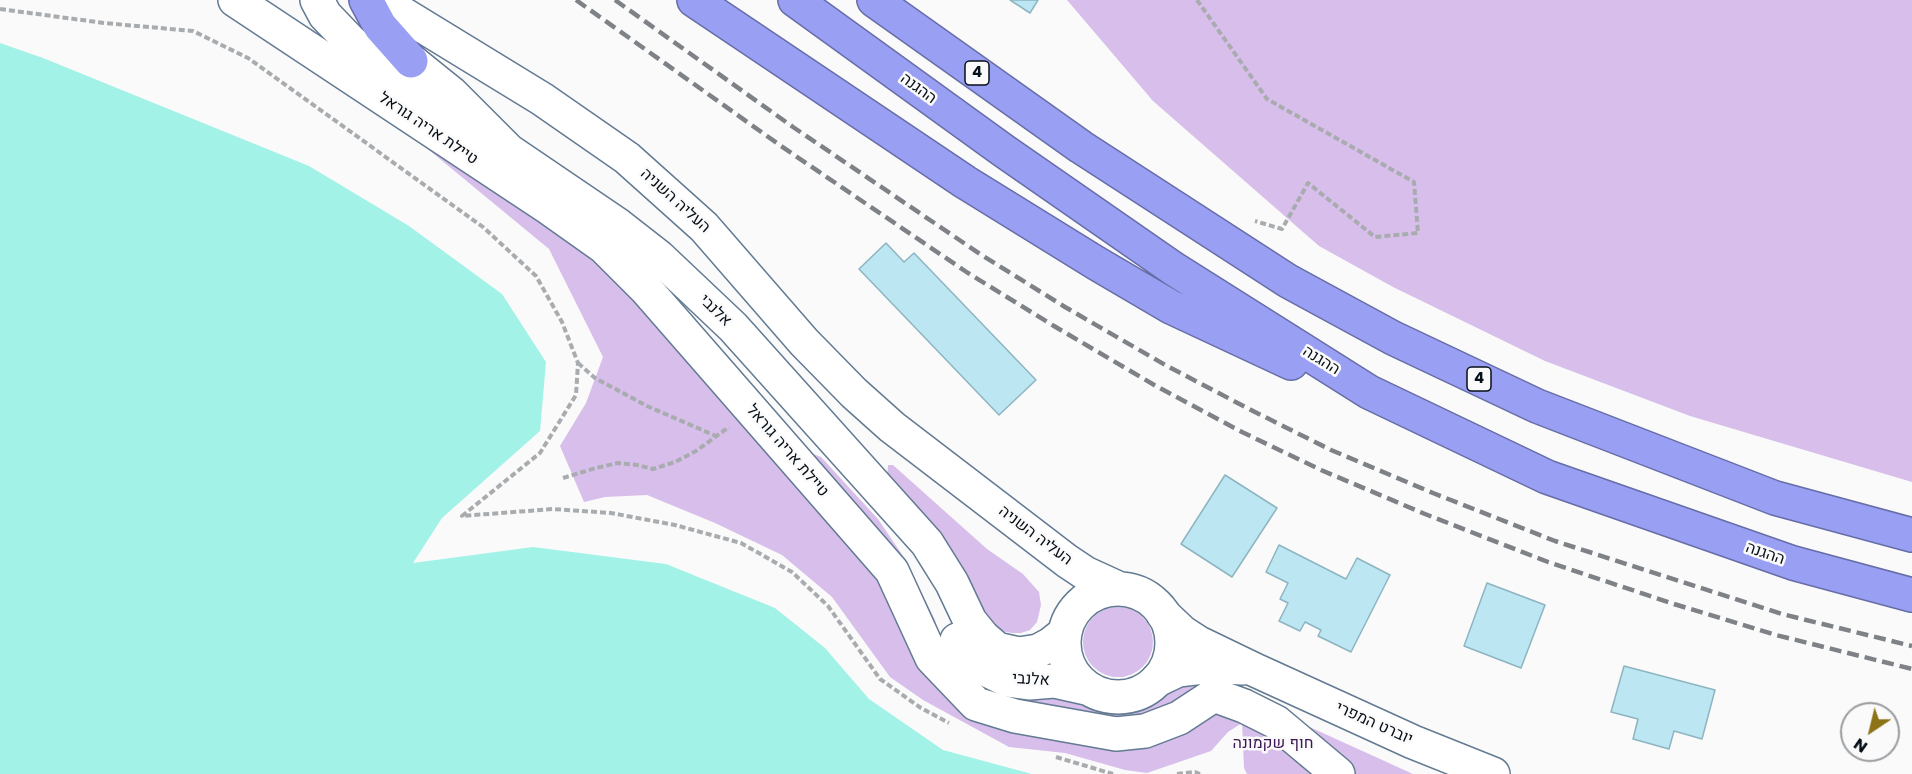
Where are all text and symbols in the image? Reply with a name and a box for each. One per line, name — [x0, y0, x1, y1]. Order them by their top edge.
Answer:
road number: 4 — [965, 61, 989, 85]
street label: ההגנה — [896, 69, 940, 109]
street label: טיילת אריה גוראל — [375, 89, 481, 169]
street label: העליה השניה — [636, 165, 714, 237]
street label: אלנבי — [695, 291, 735, 331]
street label: ההגנה — [1299, 342, 1343, 380]
road number: 4 — [1467, 367, 1491, 391]
street label: טיילת אריה גוראל — [742, 401, 832, 501]
street label: העליה השניה — [994, 502, 1076, 570]
street label: ההגנה — [1743, 538, 1787, 570]
street label: אלנבי — [1012, 669, 1050, 691]
street label: יוברט המפרי — [1333, 699, 1415, 749]
north arrow — [1840, 702, 1900, 762]
text: N — [1849, 733, 1872, 758]
park label: חוף שקמונה — [1233, 734, 1313, 754]

